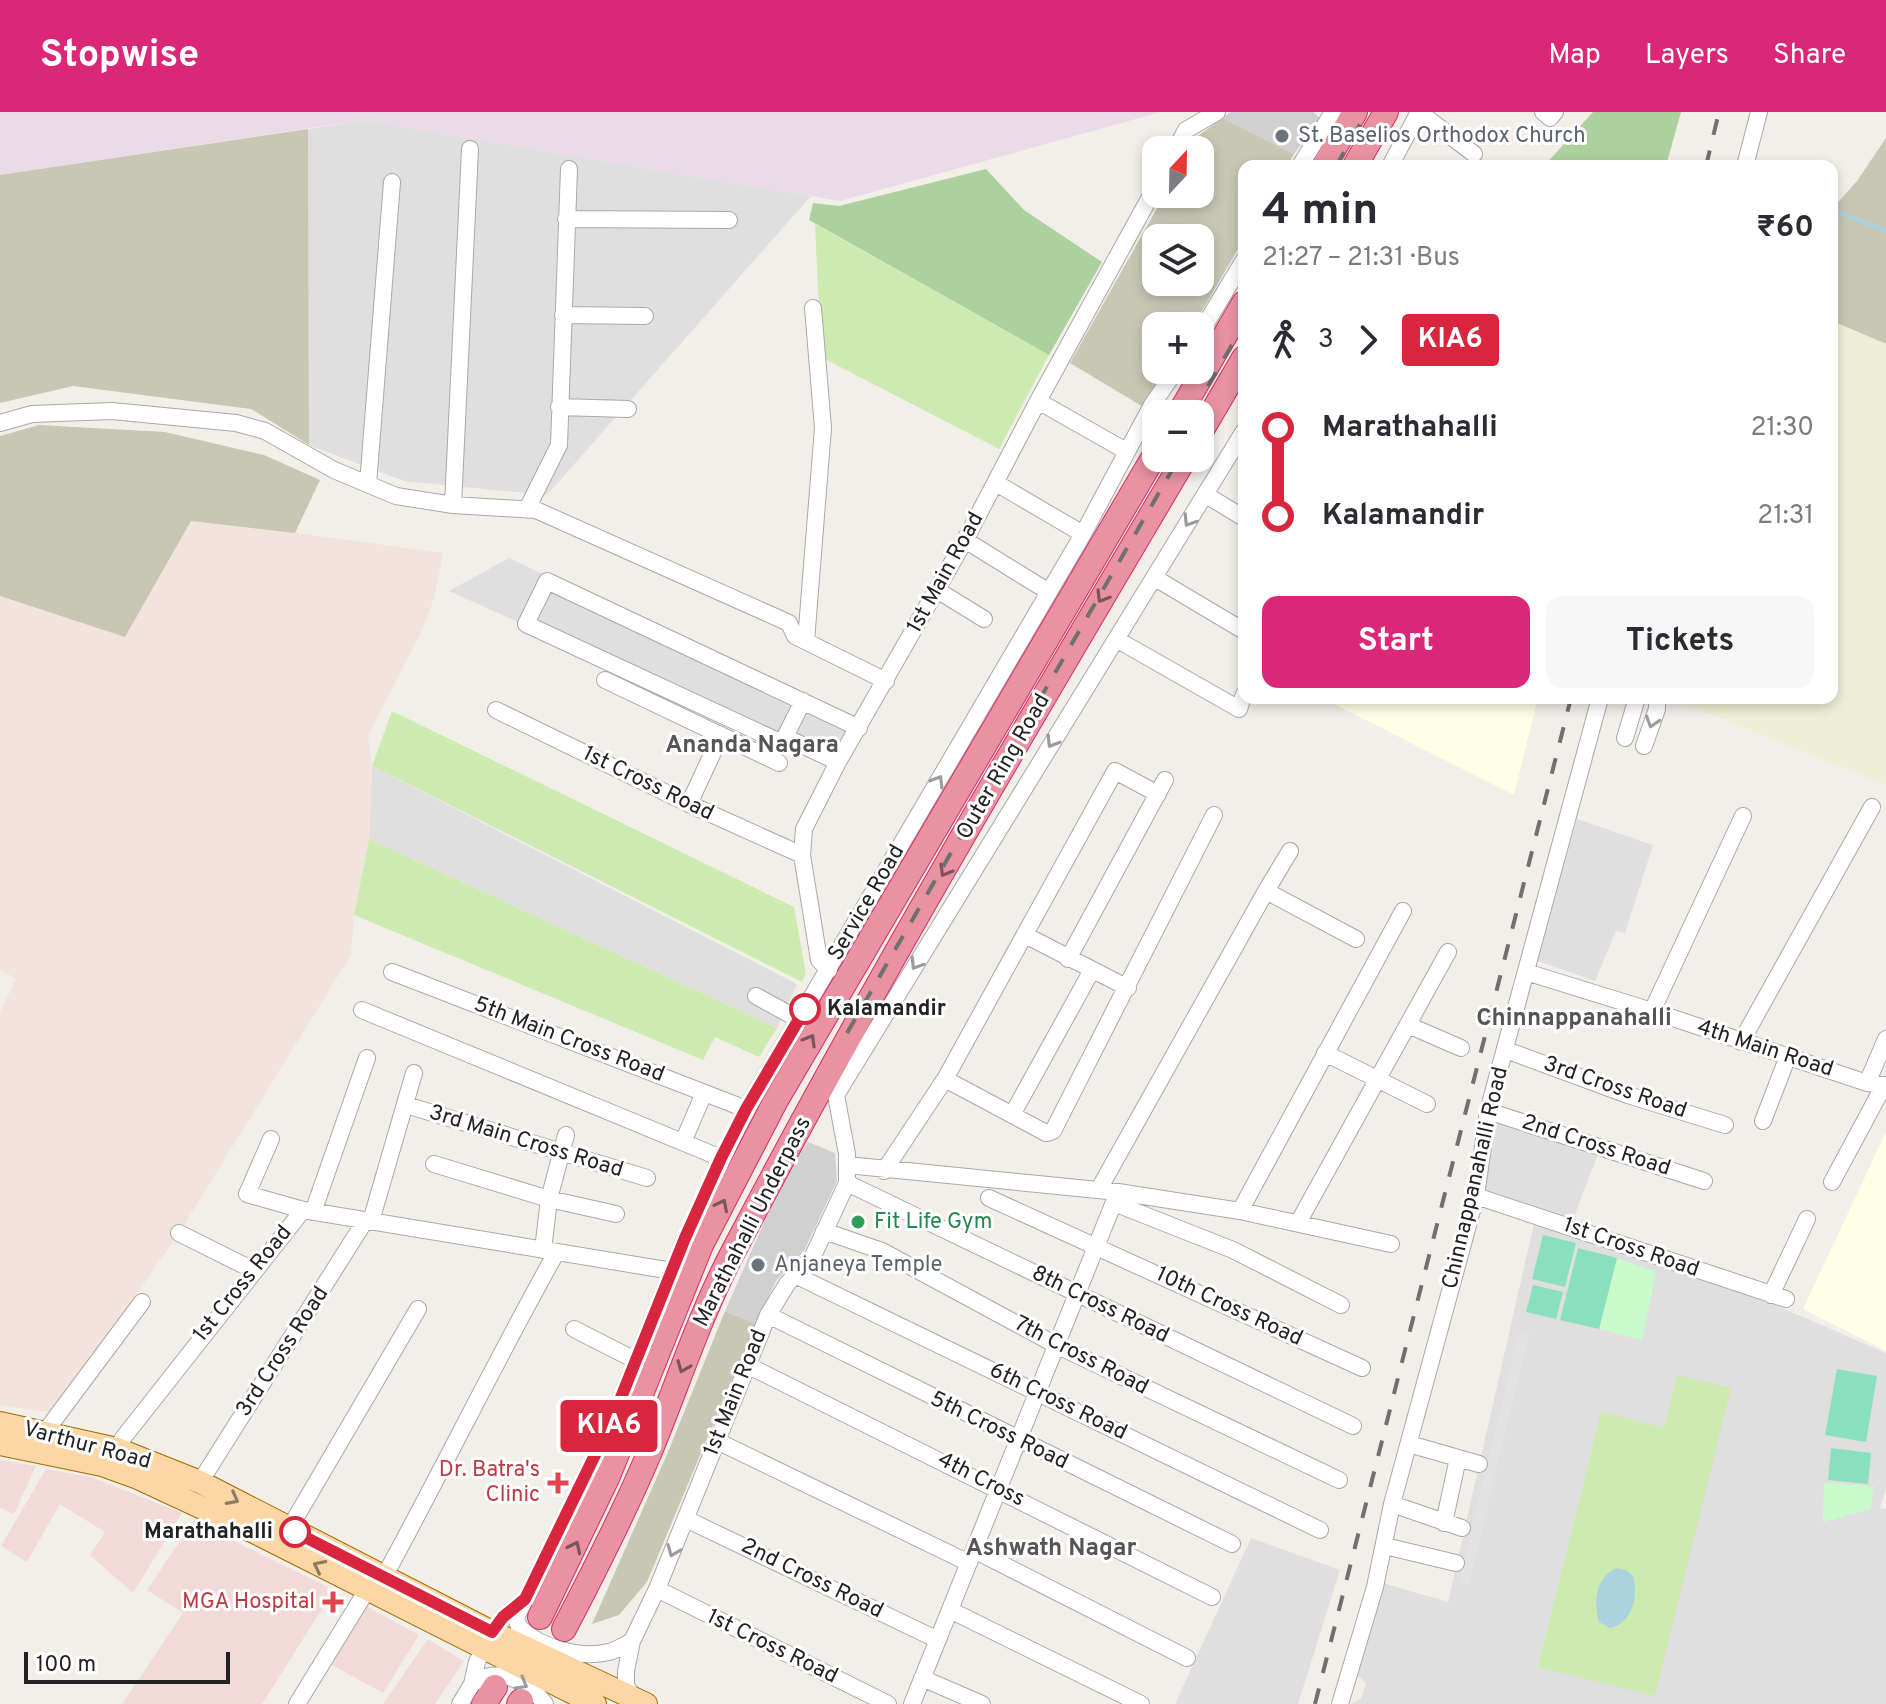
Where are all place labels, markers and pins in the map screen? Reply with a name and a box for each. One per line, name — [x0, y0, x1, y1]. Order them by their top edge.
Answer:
place label: St. Baselios Orthodox Church — [1298, 123, 1586, 150]
marker: St. Baselios Orthodox Church — [1273, 127, 1291, 145]
marker: Kalamandir — [790, 994, 820, 1024]
place label: Kalamandir — [827, 996, 946, 1023]
place label: Fit Life Gym — [874, 1209, 992, 1236]
marker: Fit Life Gym — [849, 1213, 867, 1231]
place label: Anjaneya Temple — [774, 1252, 942, 1279]
marker: Anjaneya Temple — [749, 1256, 767, 1274]
place label: Dr. Batra's Clinic — [439, 1457, 540, 1509]
marker: Dr. Batra's Clinic — [547, 1472, 569, 1494]
marker: Marathahalli — [280, 1517, 310, 1547]
place label: Marathahalli — [144, 1519, 273, 1546]
place label: MGA Hospital — [182, 1589, 315, 1616]
marker: MGA Hospital — [322, 1591, 344, 1613]

